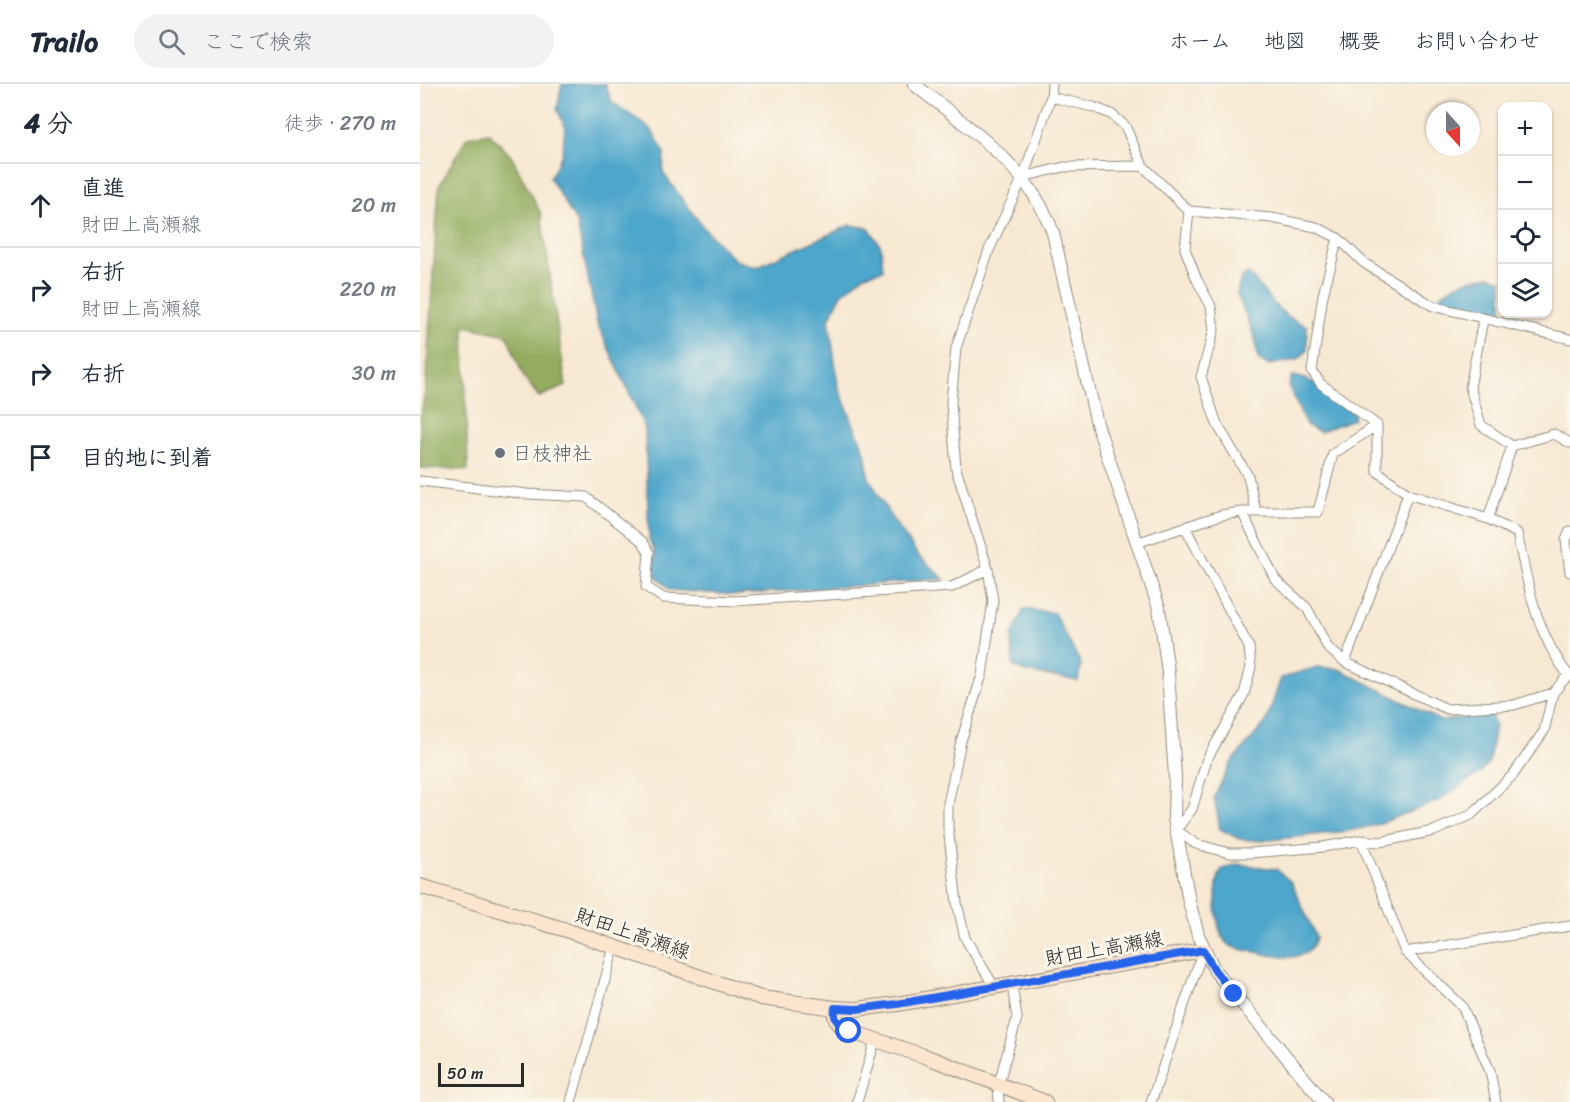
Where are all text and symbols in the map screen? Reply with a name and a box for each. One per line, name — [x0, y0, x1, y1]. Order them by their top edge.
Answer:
search box — [134, 14, 554, 68]
text: Trailo — [30, 17, 98, 66]
text: ここで検索 — [203, 22, 313, 61]
text: ホーム — [1169, 22, 1231, 60]
text: 地図 — [1264, 22, 1306, 60]
text: 概要 — [1339, 22, 1381, 60]
text: お問い合わせ — [1414, 22, 1540, 60]
icon: search — [155, 25, 188, 58]
text: 4 分 — [24, 100, 73, 146]
north arrow — [1426, 102, 1480, 156]
map controls — [1498, 102, 1552, 318]
button: + — [1498, 102, 1552, 156]
text: 徒歩 · 270 m — [284, 106, 396, 141]
button: − — [1498, 156, 1552, 210]
text: 直進 — [81, 168, 125, 207]
text: 20 m — [351, 188, 396, 223]
icon: ahead — [24, 189, 57, 222]
text: 財田上高瀬線 — [81, 207, 201, 242]
button: locate — [1498, 210, 1552, 264]
text: 右折 — [81, 252, 125, 291]
button: layers — [1498, 264, 1552, 318]
text: 220 m — [340, 272, 396, 307]
icon: right — [24, 273, 57, 306]
text: 財田上高瀬線 — [81, 291, 201, 326]
text: 右折 — [81, 354, 125, 393]
text: 30 m — [352, 356, 396, 391]
icon: right — [24, 357, 57, 390]
place label: 日枝神社 — [512, 436, 592, 471]
text: 目的地に到着 — [81, 438, 213, 477]
icon: arrive — [24, 441, 57, 474]
marker: 日枝神社 — [493, 446, 507, 460]
street label: 財田上高瀬線 — [570, 897, 695, 970]
street label: 財田上高瀬線 — [1042, 921, 1166, 976]
route end — [1220, 980, 1246, 1006]
route start — [835, 1017, 861, 1043]
text: 50 m — [447, 1059, 483, 1088]
scale bar — [438, 1060, 524, 1088]

